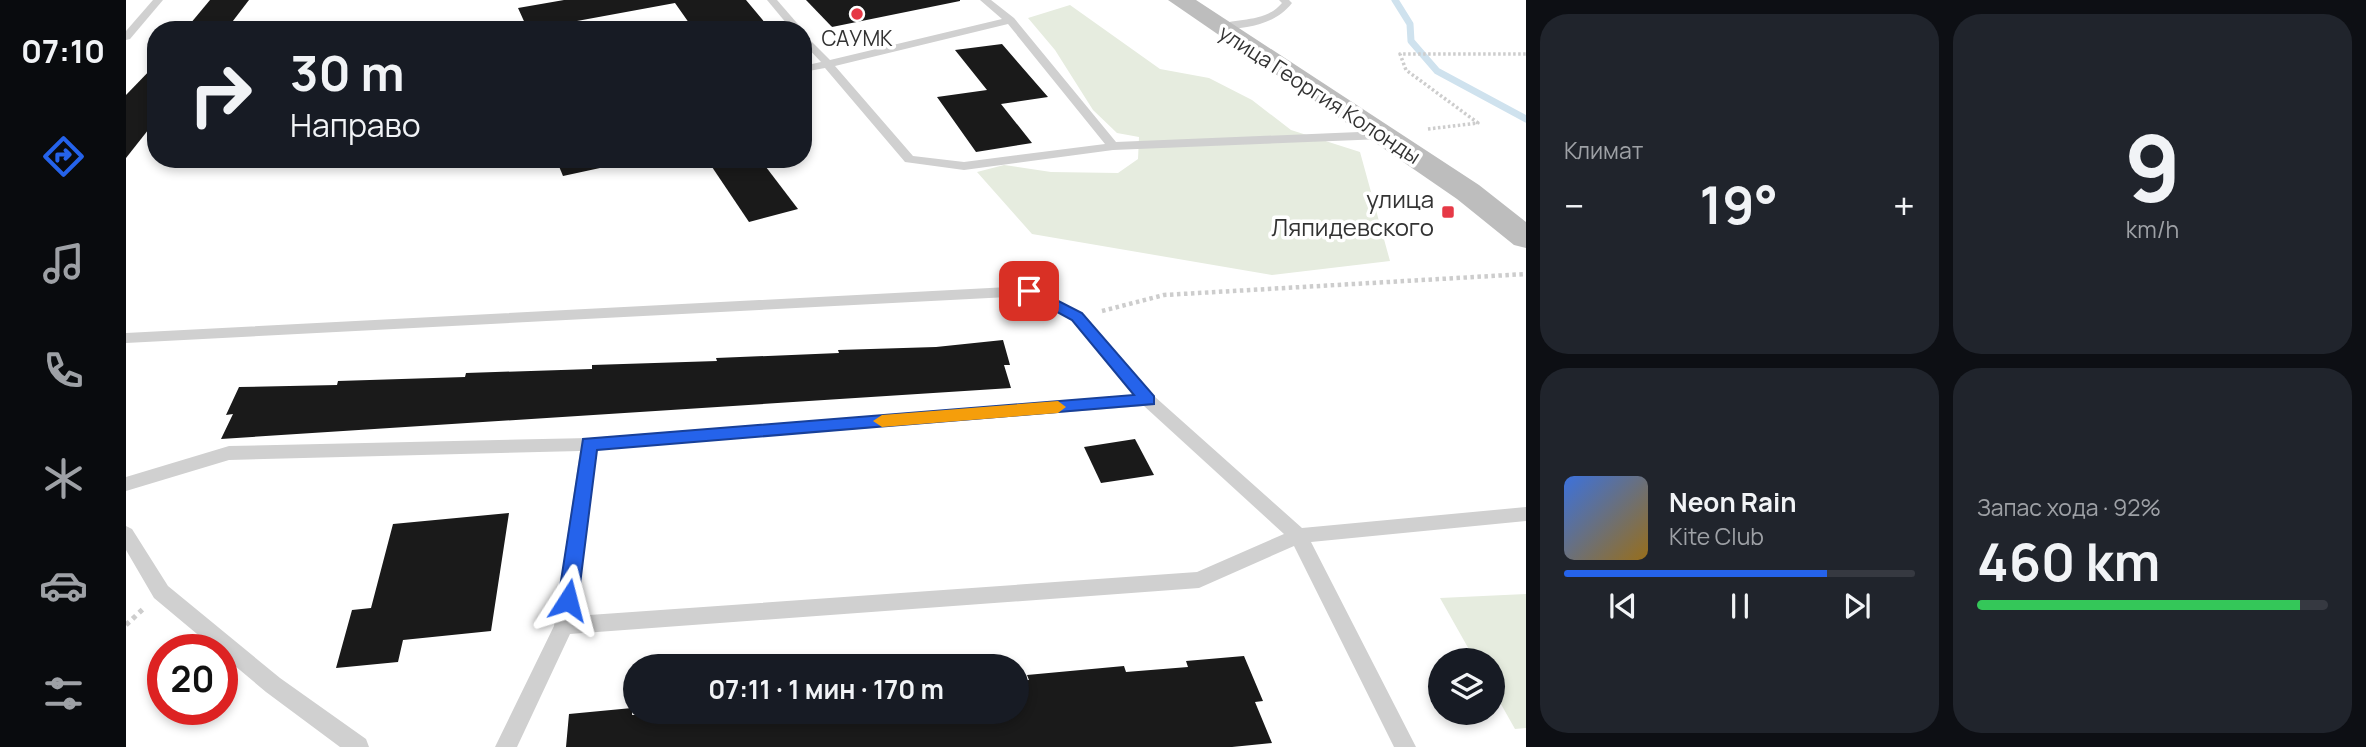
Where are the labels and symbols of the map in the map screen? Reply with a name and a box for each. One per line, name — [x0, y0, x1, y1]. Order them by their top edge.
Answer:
marker: САУМК — [849, 6, 865, 22]
street label: улица Георгия Колонды — [1214, 18, 1426, 170]
place label: САУМК — [821, 24, 893, 52]
place label: улица Ляпидевского — [1271, 182, 1434, 243]
marker: улица Ляпидевского — [1440, 204, 1456, 220]
pin — [999, 261, 1059, 321]
position arrow — [531, 563, 605, 637]
speed limit sign: 20 — [147, 634, 238, 725]

